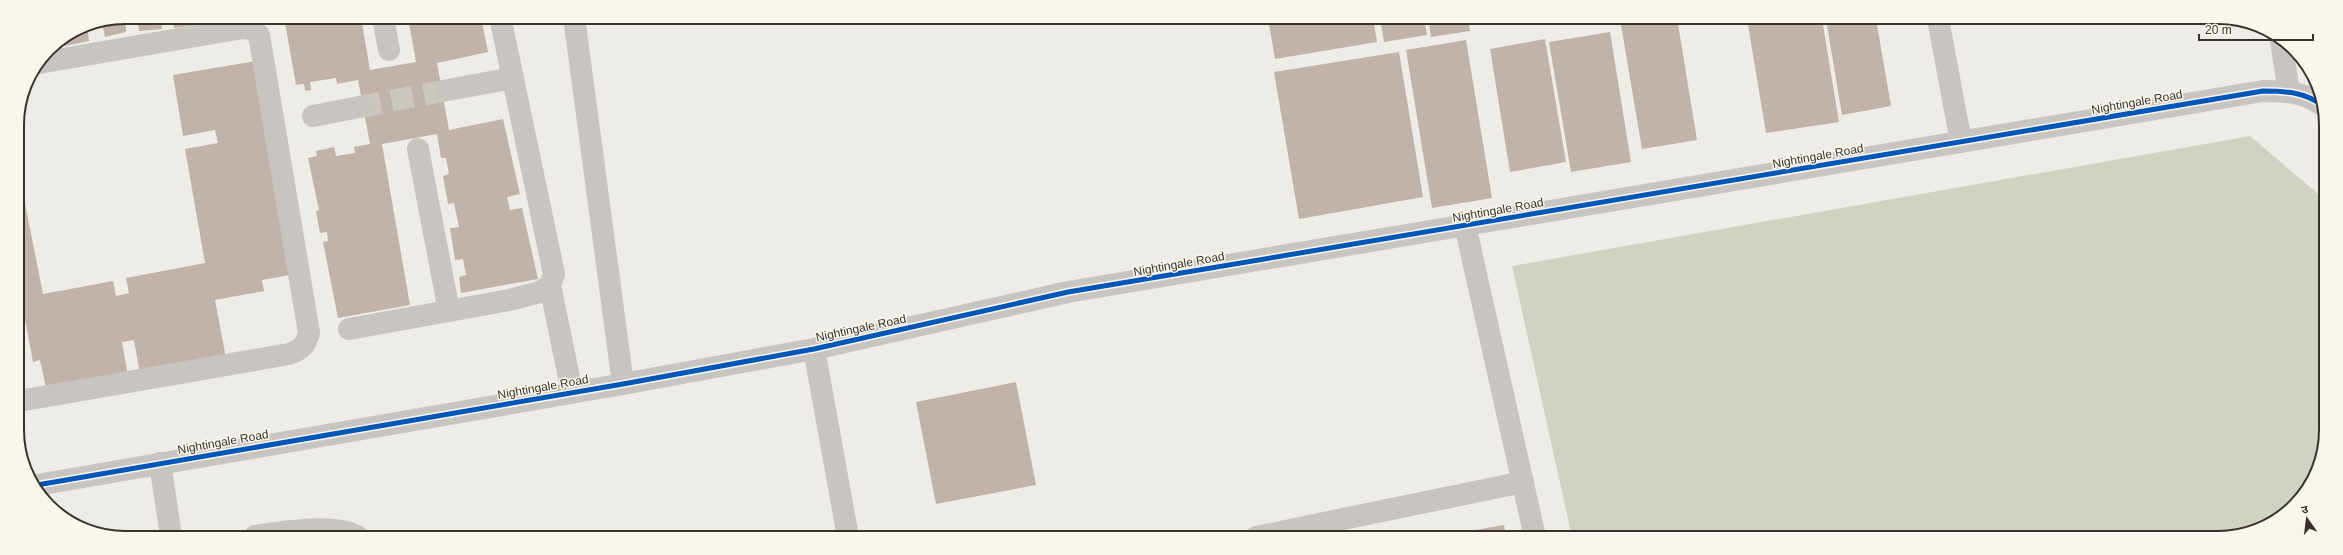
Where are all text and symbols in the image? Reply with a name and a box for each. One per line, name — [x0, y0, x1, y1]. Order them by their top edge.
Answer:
scale bar — [2199, 16, 2313, 42]
text: 20 m — [2205, 23, 2232, 37]
street label: Nightingale Road — [2090, 87, 2184, 117]
street label: Nightingale Road — [1771, 141, 1865, 171]
street label: Nightingale Road — [1451, 195, 1545, 225]
street label: Nightingale Road — [1132, 249, 1226, 279]
street label: Nightingale Road — [815, 312, 907, 344]
street label: Nightingale Road — [496, 372, 590, 402]
street label: Nightingale Road — [176, 427, 270, 457]
north arrow — [2287, 499, 2327, 539]
text: उ — [2300, 503, 2310, 516]

